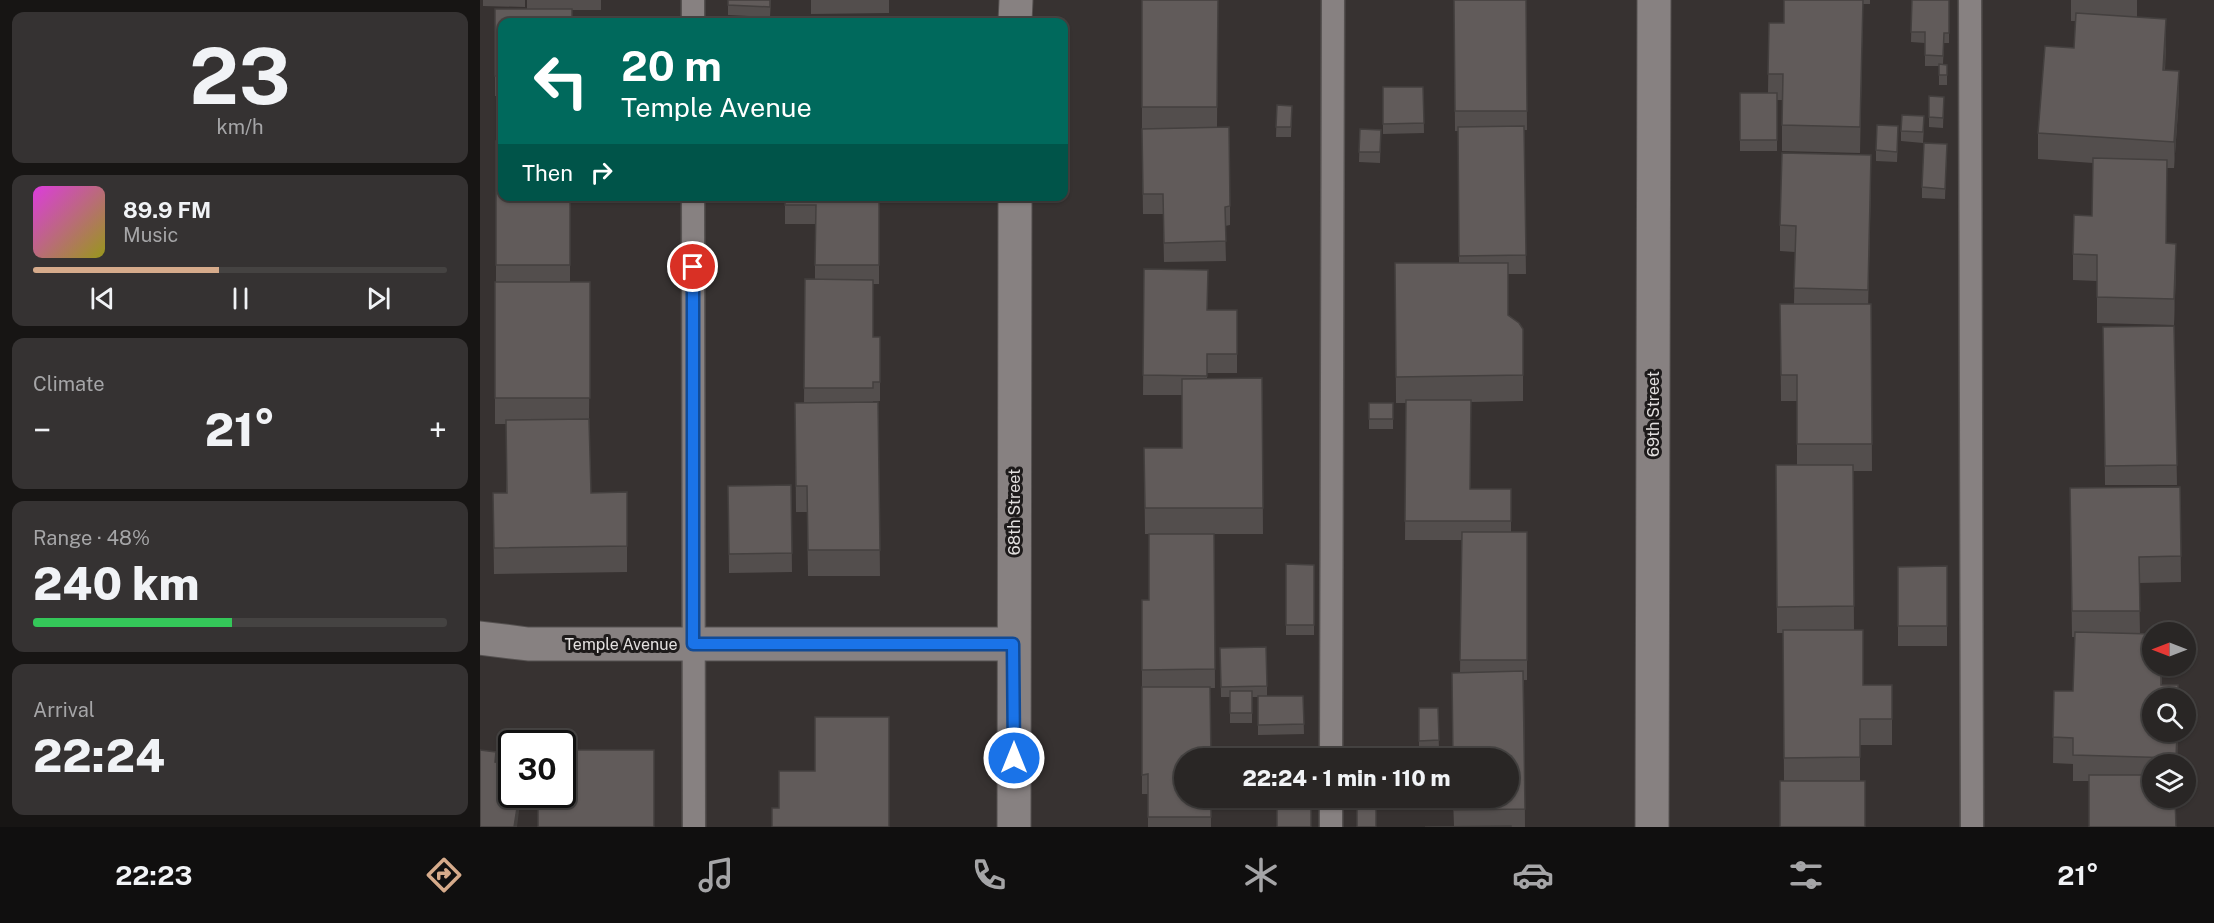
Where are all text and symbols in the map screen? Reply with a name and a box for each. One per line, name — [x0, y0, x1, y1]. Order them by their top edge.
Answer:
text: 23 — [189, 30, 291, 122]
text: 20 m — [621, 41, 722, 90]
icon: left — [522, 42, 600, 120]
text: Temple Avenue — [621, 91, 812, 123]
text: km/h — [216, 115, 264, 139]
icon: right — [585, 156, 618, 189]
text: Then — [522, 160, 573, 186]
text: 89.9 FM — [123, 197, 211, 223]
text: Music — [123, 223, 178, 247]
pin — [667, 241, 718, 292]
icon: arrive — [676, 250, 709, 283]
icon: previous — [86, 282, 119, 315]
icon: pause — [224, 282, 257, 315]
icon: next — [362, 282, 395, 315]
street label: 69th Street — [1644, 371, 1663, 457]
text: Climate — [33, 372, 105, 396]
text: 21° — [205, 403, 275, 456]
text: − — [33, 411, 51, 449]
text: + — [429, 411, 447, 449]
street label: 68th Street — [1005, 469, 1024, 555]
text: Range · 48% — [33, 526, 150, 550]
text: 240 km — [33, 557, 199, 610]
north arrow — [2142, 622, 2196, 676]
map controls — [2142, 622, 2196, 808]
street label: Temple Avenue — [564, 635, 678, 654]
button: search — [2142, 688, 2196, 742]
text: Arrival — [33, 698, 95, 722]
position arrow — [982, 726, 1046, 790]
text: 22:24 — [33, 729, 165, 782]
speed limit sign: 30 — [498, 730, 576, 808]
button: layers — [2142, 754, 2196, 808]
text: 22:24 · 1 min · 110 m — [1242, 765, 1451, 791]
icon: directions — [423, 854, 465, 896]
icon: music — [695, 854, 737, 896]
icon: phone — [968, 854, 1010, 896]
icon: climate — [1240, 854, 1282, 896]
icon: car — [1512, 854, 1554, 896]
icon: filters — [1785, 854, 1827, 896]
text: 22:23 — [115, 859, 192, 891]
text: 21° — [2057, 859, 2099, 891]

